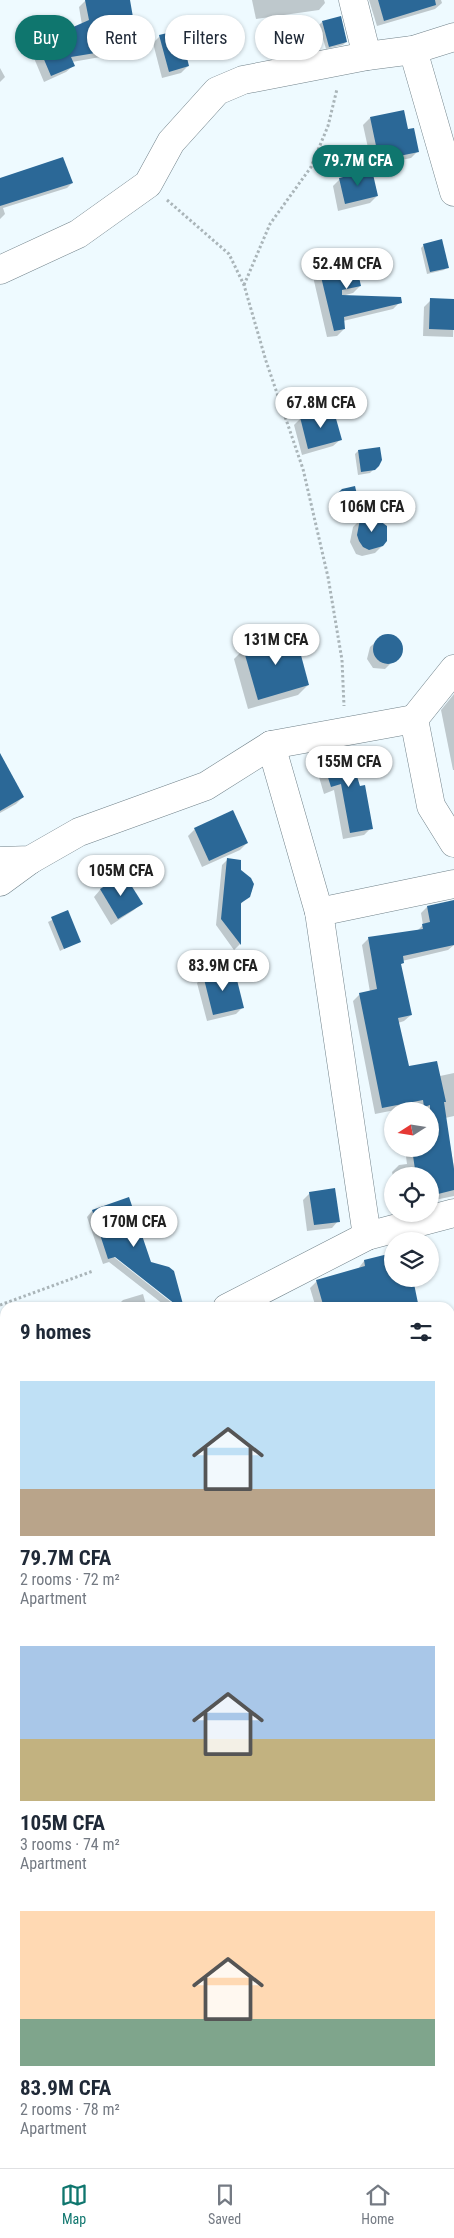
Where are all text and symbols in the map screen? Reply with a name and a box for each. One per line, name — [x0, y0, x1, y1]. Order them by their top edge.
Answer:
chip: Buy — [15, 15, 77, 60]
chip: Rent — [87, 15, 155, 60]
chip: Filters — [165, 15, 245, 60]
chip: New — [255, 15, 323, 60]
pin: 79.7M CFA — [301, 144, 415, 187]
text: 79.7M CFA — [323, 151, 393, 170]
pin: 52.4M CFA — [290, 248, 404, 290]
text: 52.4M CFA — [312, 254, 382, 273]
pin: 67.8M CFA — [264, 386, 378, 429]
text: 67.8M CFA — [286, 393, 356, 412]
pin: 106M CFA — [320, 490, 424, 533]
text: 106M CFA — [340, 497, 404, 516]
pin: 131M CFA — [224, 624, 328, 666]
text: 131M CFA — [244, 630, 308, 649]
pin: 155M CFA — [297, 746, 401, 788]
text: 155M CFA — [317, 752, 381, 771]
pin: 105M CFA — [69, 854, 173, 897]
text: 105M CFA — [89, 861, 153, 880]
pin: 83.9M CFA — [166, 950, 280, 992]
text: 83.9M CFA — [188, 956, 258, 975]
north arrow — [384, 1102, 439, 1158]
map controls — [384, 1102, 439, 1287]
button: locate — [384, 1167, 439, 1222]
pin: 170M CFA — [82, 1206, 186, 1248]
text: 170M CFA — [102, 1212, 166, 1231]
button: layers — [384, 1232, 439, 1287]
icon: filters — [407, 1318, 435, 1346]
text: 9 homes — [20, 1320, 91, 1344]
icon: home — [183, 1414, 273, 1504]
text: 79.7M CFA — [20, 1546, 111, 1570]
text: 2 rooms · 72 m² — [20, 1570, 120, 1589]
text: Apartment — [20, 1589, 87, 1608]
icon: home — [183, 1679, 273, 1769]
text: 105M CFA — [20, 1811, 105, 1835]
text: 3 rooms · 74 m² — [20, 1835, 120, 1854]
text: Apartment — [20, 1854, 87, 1873]
icon: home — [183, 1944, 273, 2034]
text: 83.9M CFA — [20, 2076, 111, 2100]
text: 2 rooms · 78 m² — [20, 2100, 120, 2119]
text: Apartment — [20, 2119, 87, 2138]
tab: Map — [60, 2181, 88, 2227]
tab: Saved — [208, 2181, 241, 2227]
tab: Home — [361, 2181, 394, 2227]

